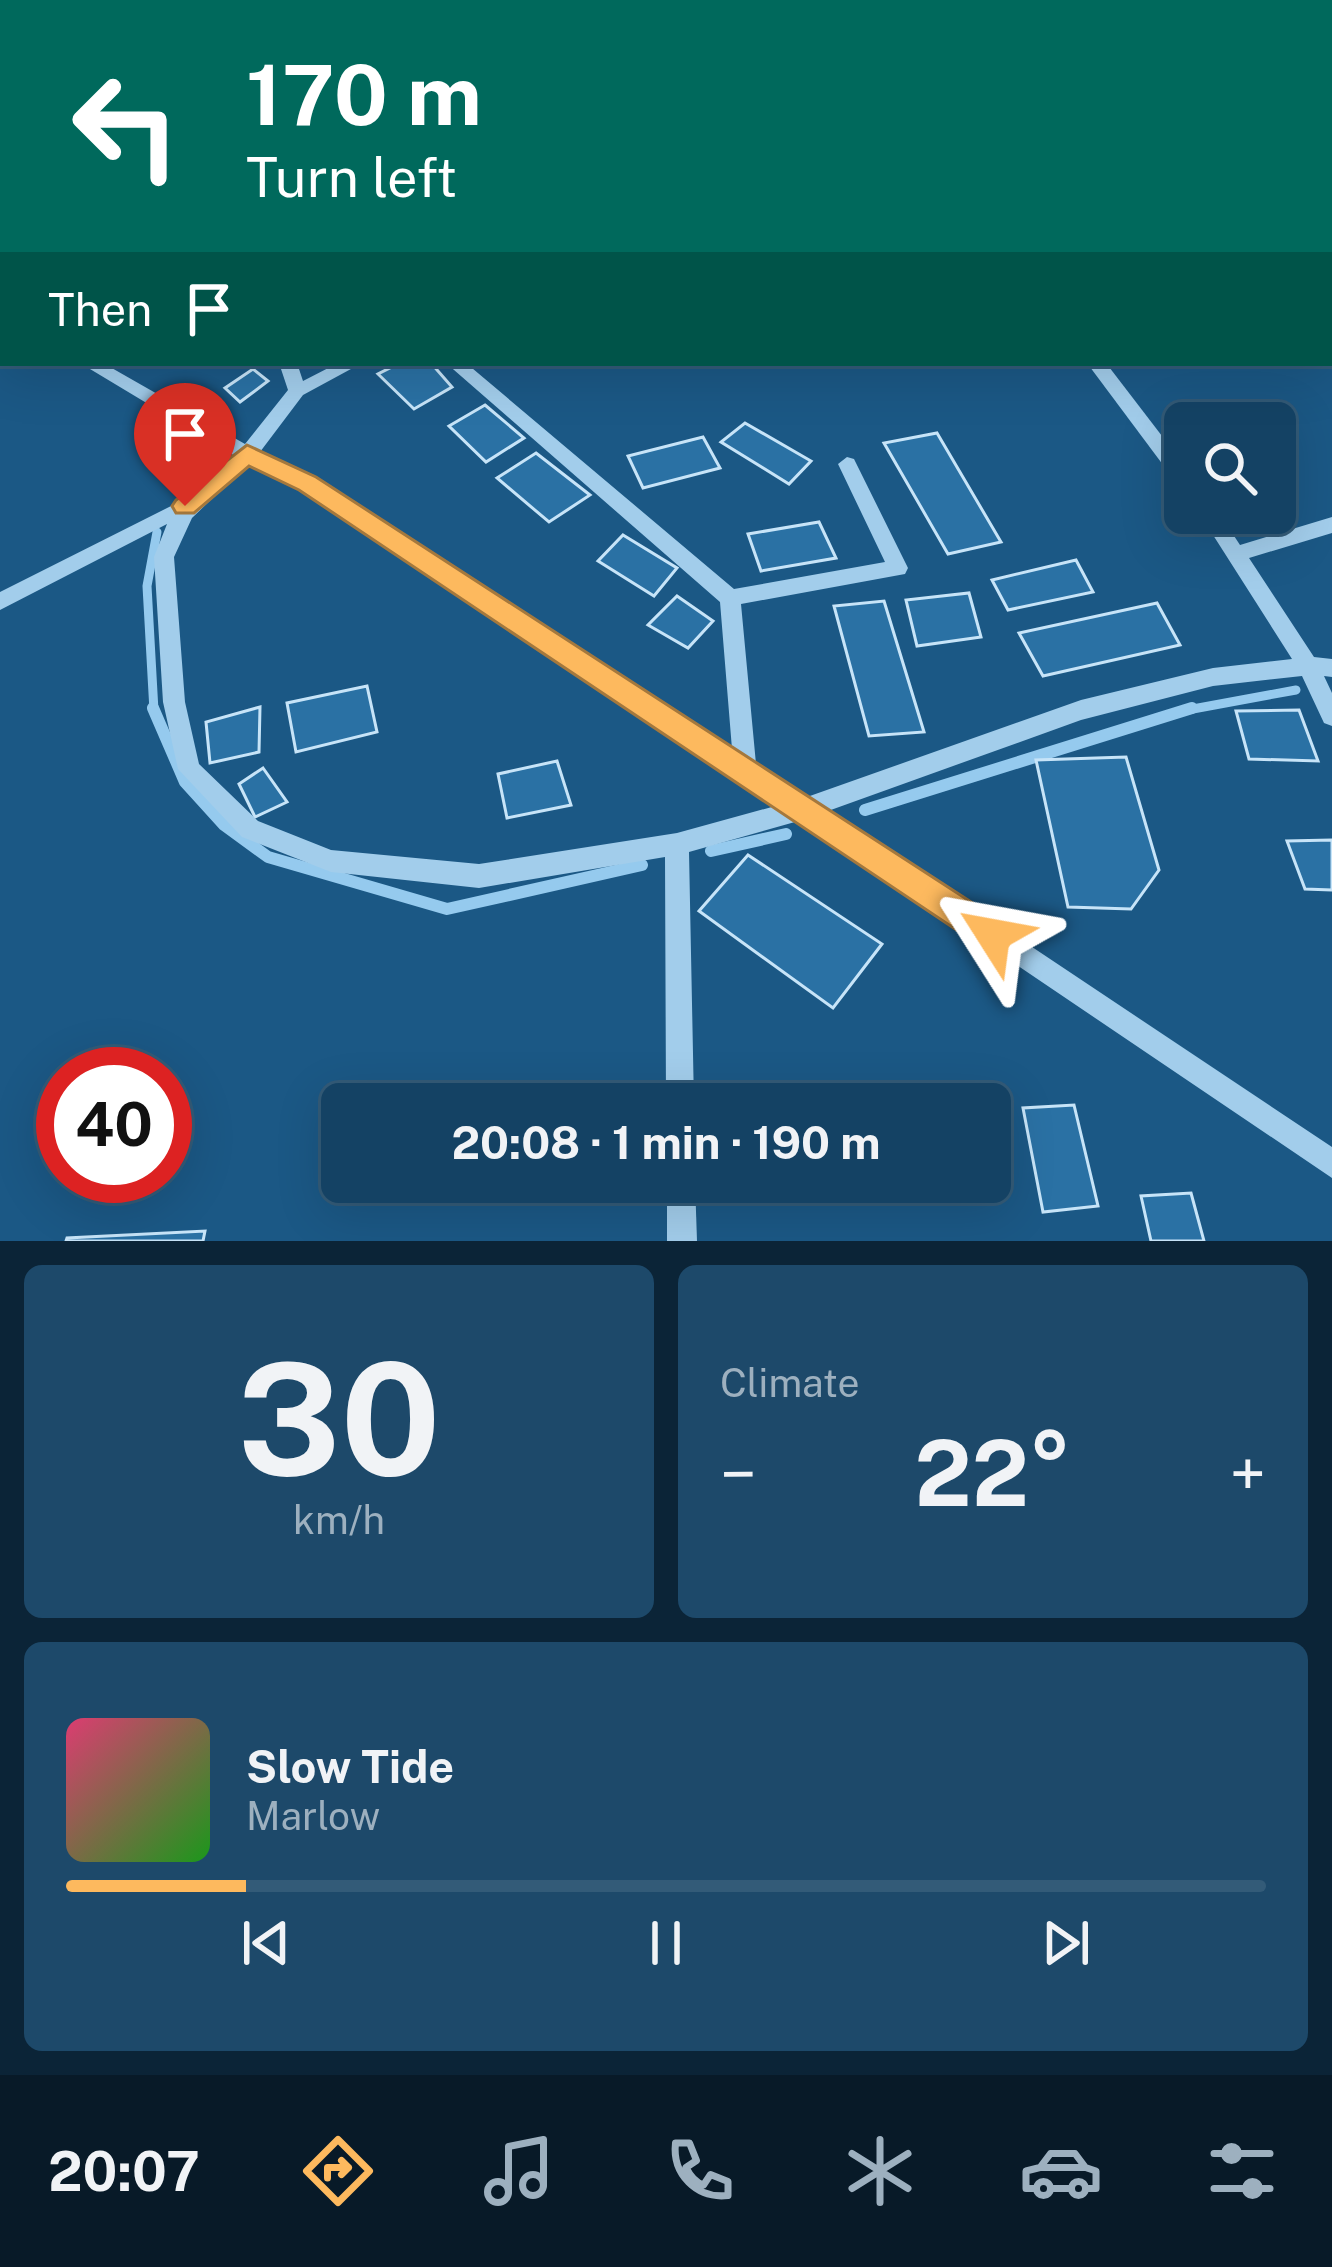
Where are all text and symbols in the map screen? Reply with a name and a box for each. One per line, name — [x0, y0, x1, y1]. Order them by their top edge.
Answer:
text: 170 m — [246, 45, 482, 144]
icon: left — [48, 48, 204, 204]
text: Turn left — [246, 146, 457, 209]
icon: arrive — [176, 276, 242, 342]
text: Then — [48, 283, 152, 336]
pin — [134, 383, 236, 506]
icon: arrive — [152, 401, 218, 467]
map controls — [1164, 402, 1296, 534]
button: search — [1164, 402, 1296, 534]
position arrow — [930, 872, 1056, 998]
speed limit sign: 40 — [36, 1047, 192, 1203]
text: 20:08 · 1 min · 190 m — [451, 1116, 881, 1169]
text: 30 — [237, 1327, 441, 1510]
text: Climate — [720, 1360, 860, 1406]
text: 22° — [915, 1420, 1071, 1526]
text: − — [720, 1435, 757, 1513]
text: + — [1229, 1435, 1266, 1513]
text: km/h — [293, 1497, 385, 1543]
text: Slow Tide — [246, 1740, 454, 1793]
text: Marlow — [246, 1793, 380, 1839]
icon: previous — [233, 1910, 299, 1976]
icon: pause — [633, 1910, 699, 1976]
icon: next — [1033, 1910, 1099, 1976]
icon: directions — [296, 2129, 380, 2213]
icon: music — [477, 2129, 561, 2213]
icon: phone — [658, 2129, 742, 2213]
icon: climate — [838, 2129, 922, 2213]
icon: car — [1019, 2129, 1103, 2213]
icon: filters — [1200, 2129, 1284, 2213]
text: 20:07 — [48, 2140, 200, 2203]

